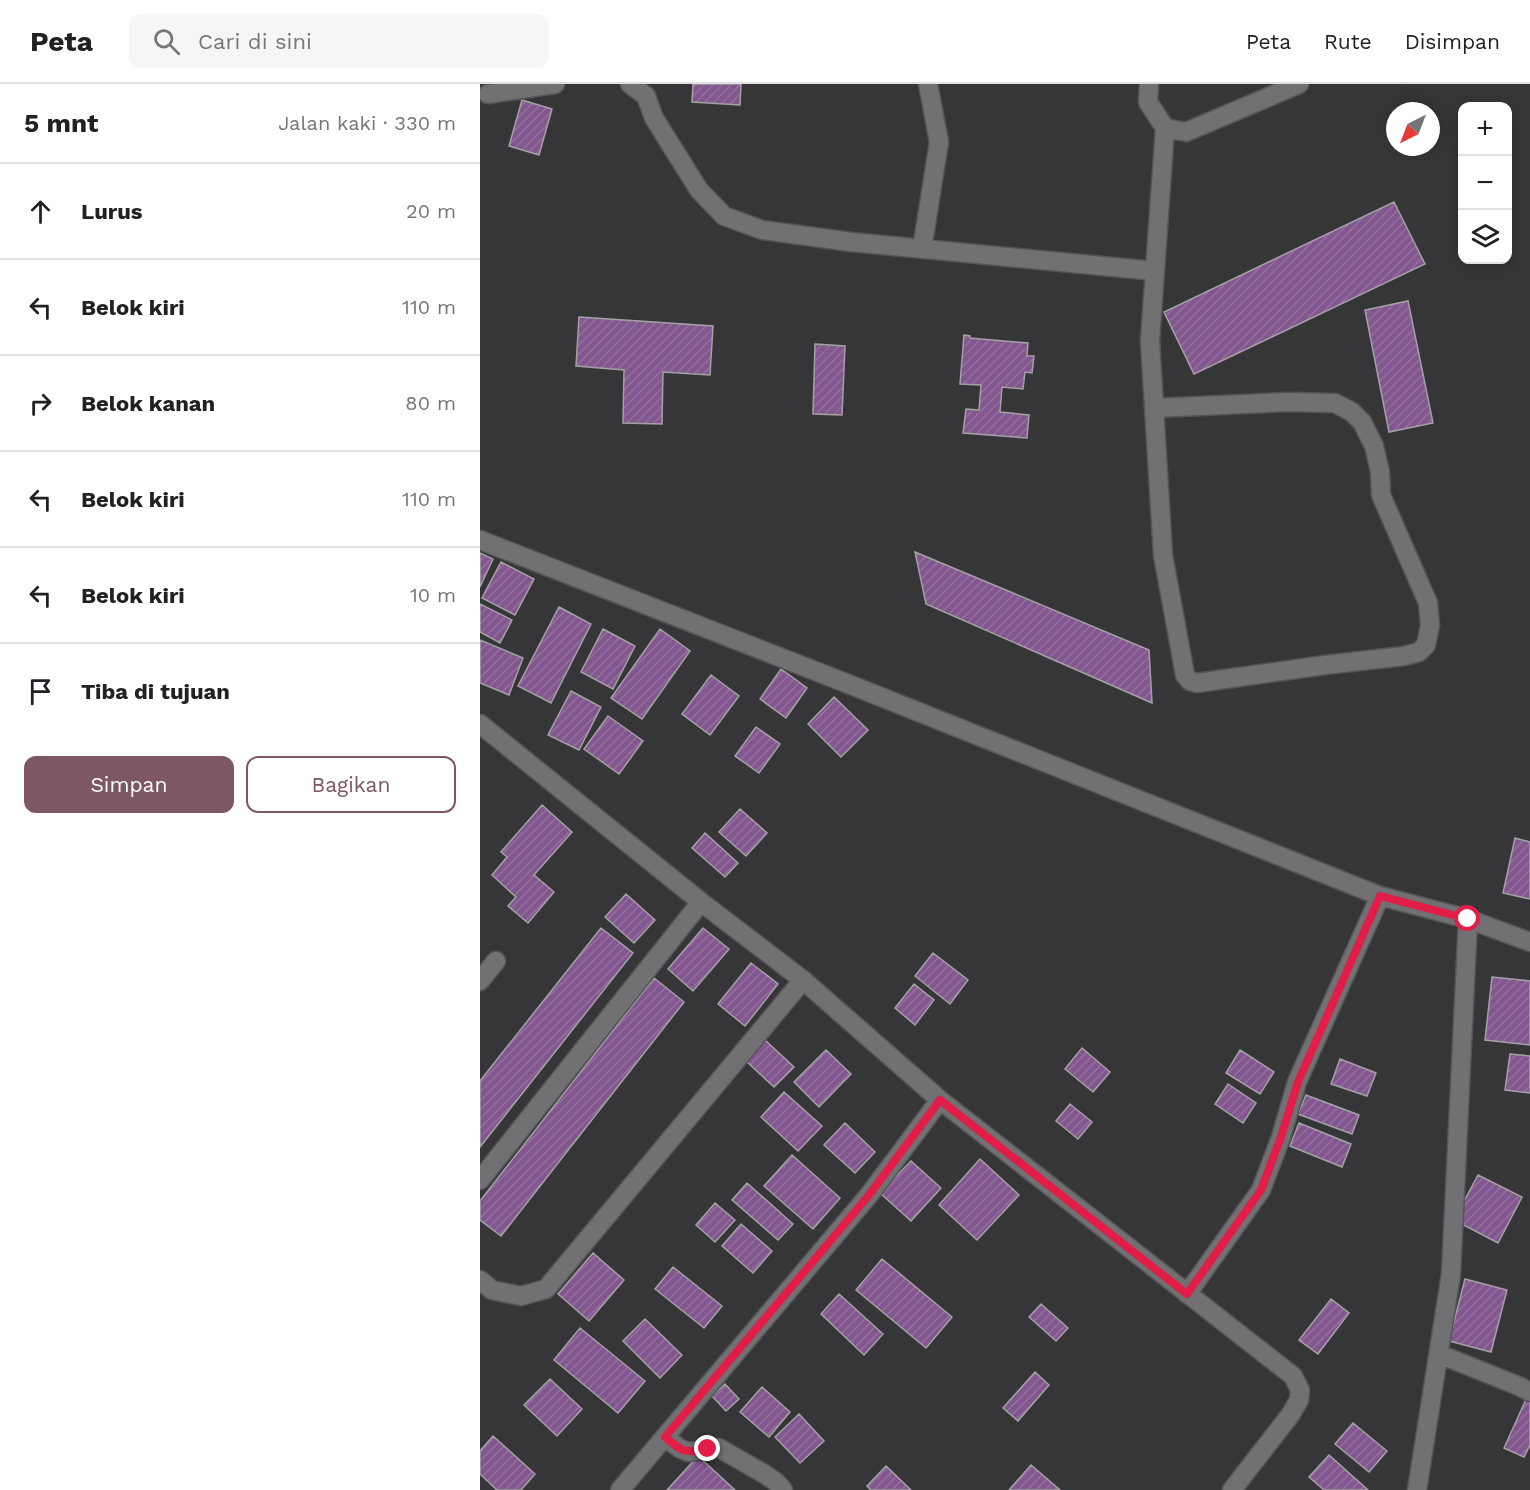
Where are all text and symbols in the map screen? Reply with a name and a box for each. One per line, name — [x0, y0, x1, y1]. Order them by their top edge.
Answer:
search box — [129, 14, 549, 68]
text: Peta — [30, 25, 93, 58]
icon: search — [150, 25, 183, 58]
text: Cari di sini — [198, 29, 312, 54]
text: Peta — [1246, 29, 1291, 54]
text: Rute — [1324, 29, 1372, 54]
text: Disimpan — [1405, 29, 1500, 54]
north arrow — [1386, 102, 1440, 156]
map controls — [1458, 102, 1512, 264]
button: + — [1458, 102, 1512, 156]
text: 5 mnt — [24, 108, 98, 138]
text: Jalan kaki · 330 m — [278, 111, 456, 135]
button: − — [1458, 156, 1512, 210]
icon: ahead — [24, 195, 57, 228]
text: Lurus — [81, 199, 143, 224]
text: 20 m — [406, 199, 456, 223]
button: layers — [1458, 210, 1512, 264]
icon: left — [24, 291, 57, 324]
text: Belok kiri — [81, 295, 185, 320]
text: 110 m — [402, 295, 456, 319]
icon: right — [24, 387, 57, 420]
text: Belok kanan — [81, 391, 215, 416]
text: 80 m — [405, 391, 456, 415]
icon: left — [24, 483, 57, 516]
text: Belok kiri — [81, 487, 185, 512]
text: 110 m — [402, 487, 456, 511]
icon: left — [24, 579, 57, 612]
text: Belok kiri — [81, 583, 185, 608]
text: 10 m — [410, 583, 456, 607]
icon: arrive — [24, 675, 57, 708]
text: Tiba di tujuan — [81, 679, 230, 704]
button: Simpan — [24, 756, 234, 813]
button: Bagikan — [246, 756, 456, 813]
route start — [1454, 905, 1480, 931]
route end — [694, 1435, 720, 1461]

